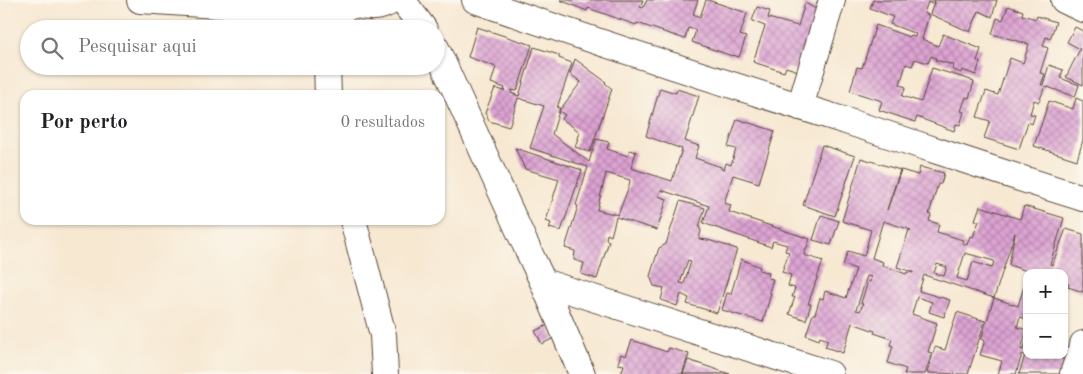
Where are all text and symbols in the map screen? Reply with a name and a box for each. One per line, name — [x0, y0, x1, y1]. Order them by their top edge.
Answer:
search box — [20, 20, 445, 75]
icon: search — [38, 34, 66, 62]
text: Pesquisar aqui — [78, 38, 197, 57]
text: Por perto — [40, 112, 128, 133]
text: 0 resultados — [341, 115, 425, 131]
map controls — [1023, 269, 1068, 359]
button: + — [1023, 269, 1068, 314]
button: − — [1023, 314, 1068, 359]

